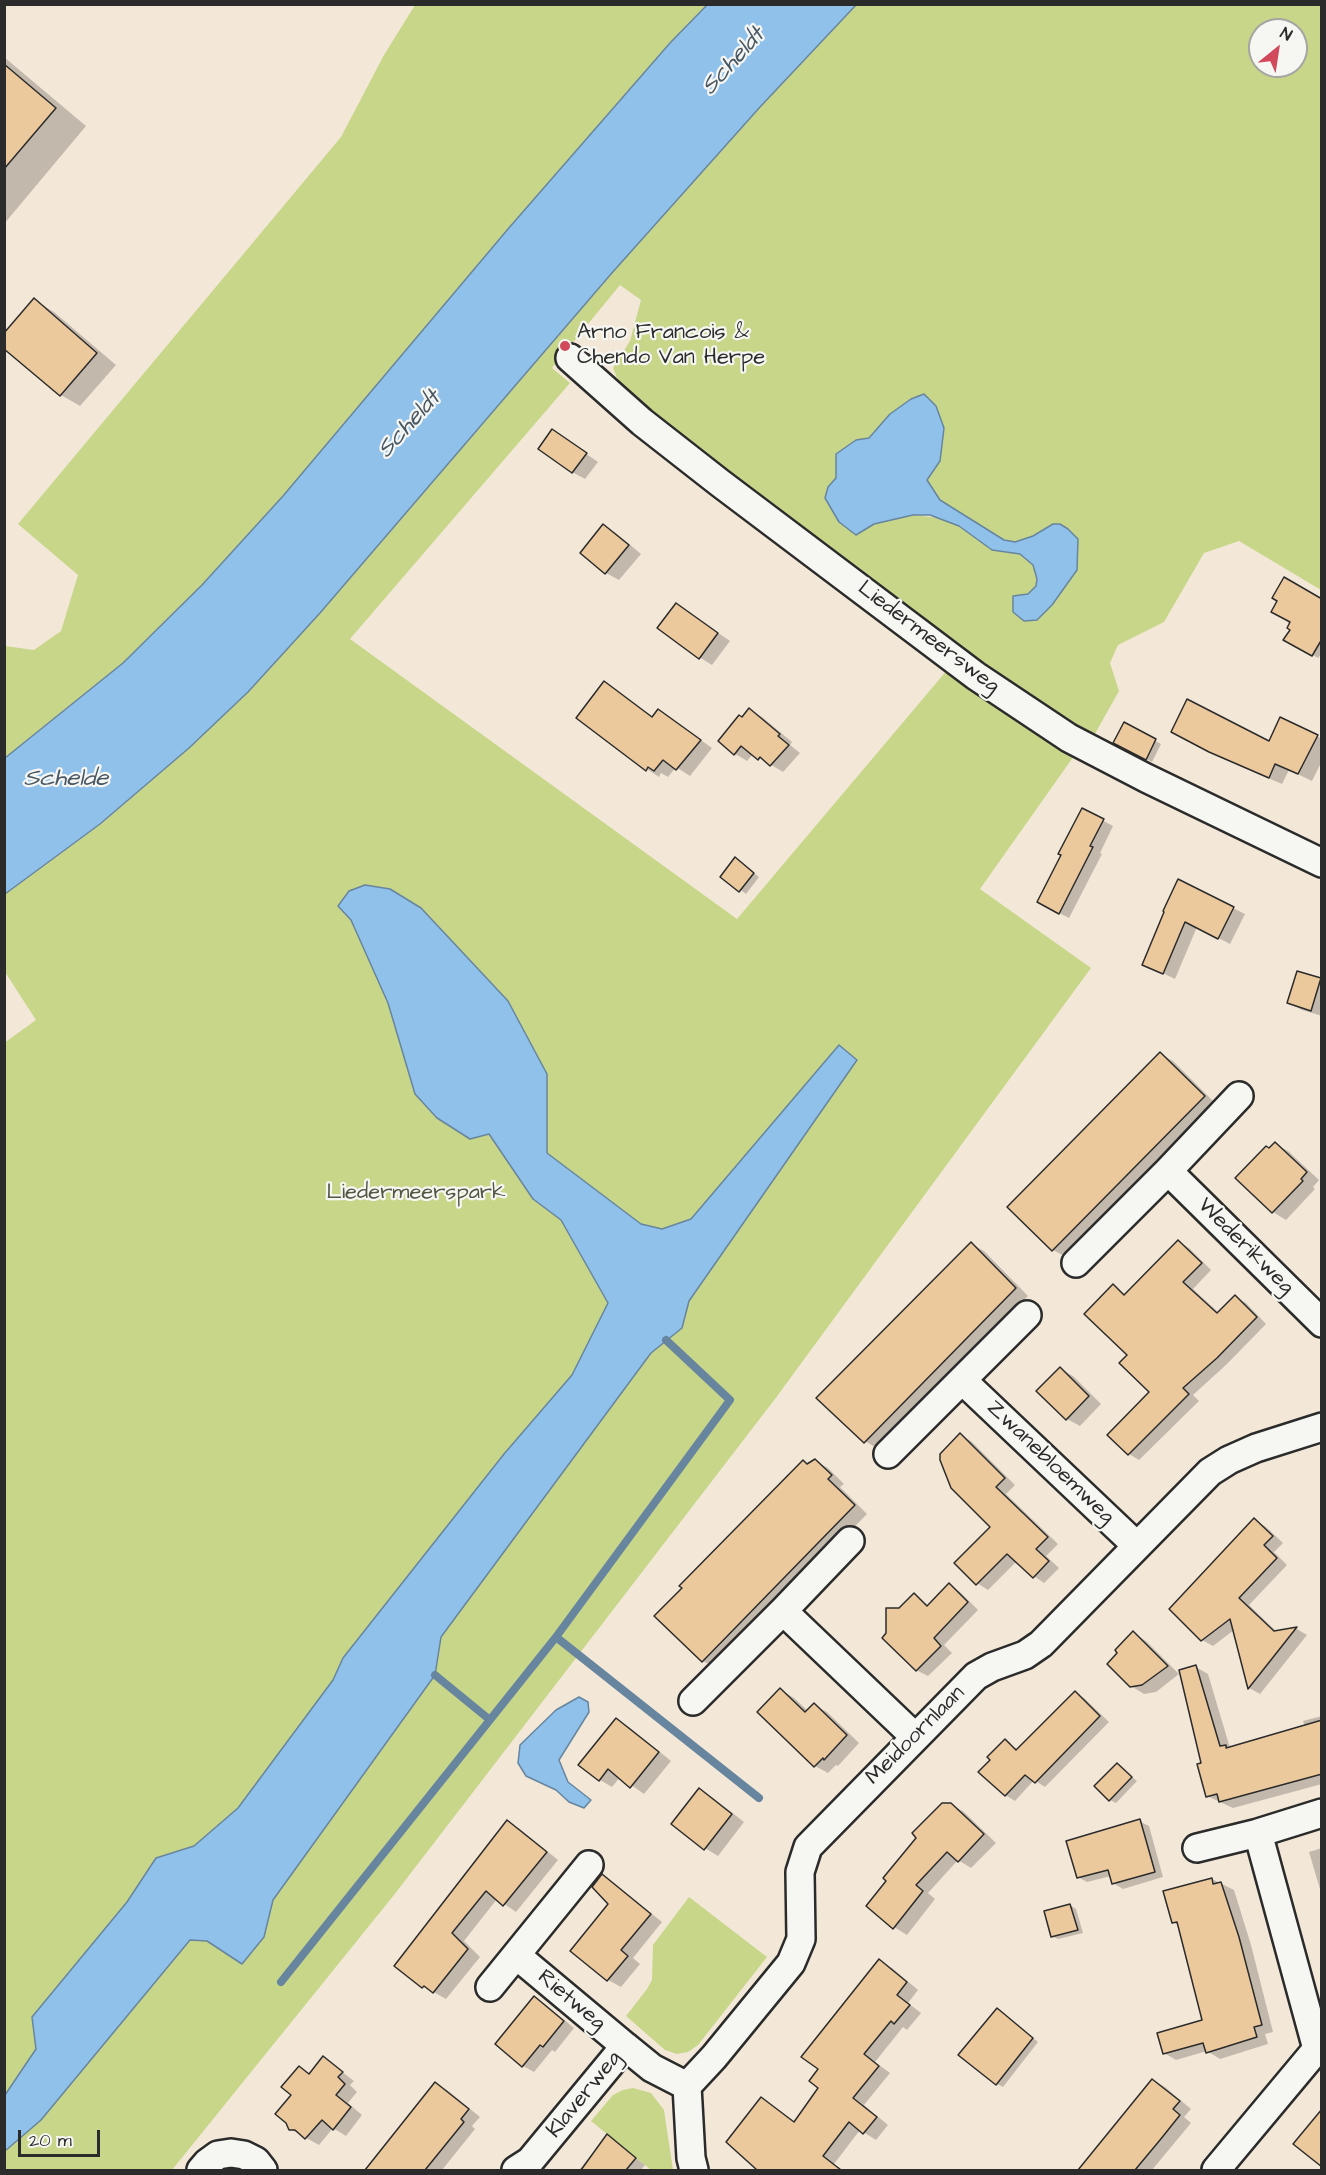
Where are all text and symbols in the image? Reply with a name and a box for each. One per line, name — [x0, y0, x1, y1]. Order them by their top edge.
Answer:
north arrow — [1248, 18, 1308, 78]
water label: Scheldt — [696, 22, 772, 102]
text: N — [1276, 22, 1296, 46]
place label: Arno Francois & Chendo Van Herpe — [577, 320, 765, 372]
marker: Arno Francois & Chendo Van Herpe — [558, 339, 572, 353]
water label: Scheldt — [372, 385, 448, 465]
street label: Liedermeersweg — [852, 576, 1004, 700]
water label: Schelde — [24, 766, 108, 794]
park label: Liedermeerspark — [327, 1180, 505, 1206]
street label: Wederikweg — [1191, 1193, 1299, 1301]
street label: Zwanebloemweg — [981, 1395, 1119, 1531]
street label: Meidoornlaan — [861, 1681, 971, 1791]
street label: Rietweg — [532, 1965, 610, 2037]
street label: Klaverweg — [542, 2046, 628, 2144]
scale bar — [21, 2118, 104, 2156]
text: 20 m — [29, 2128, 72, 2153]

